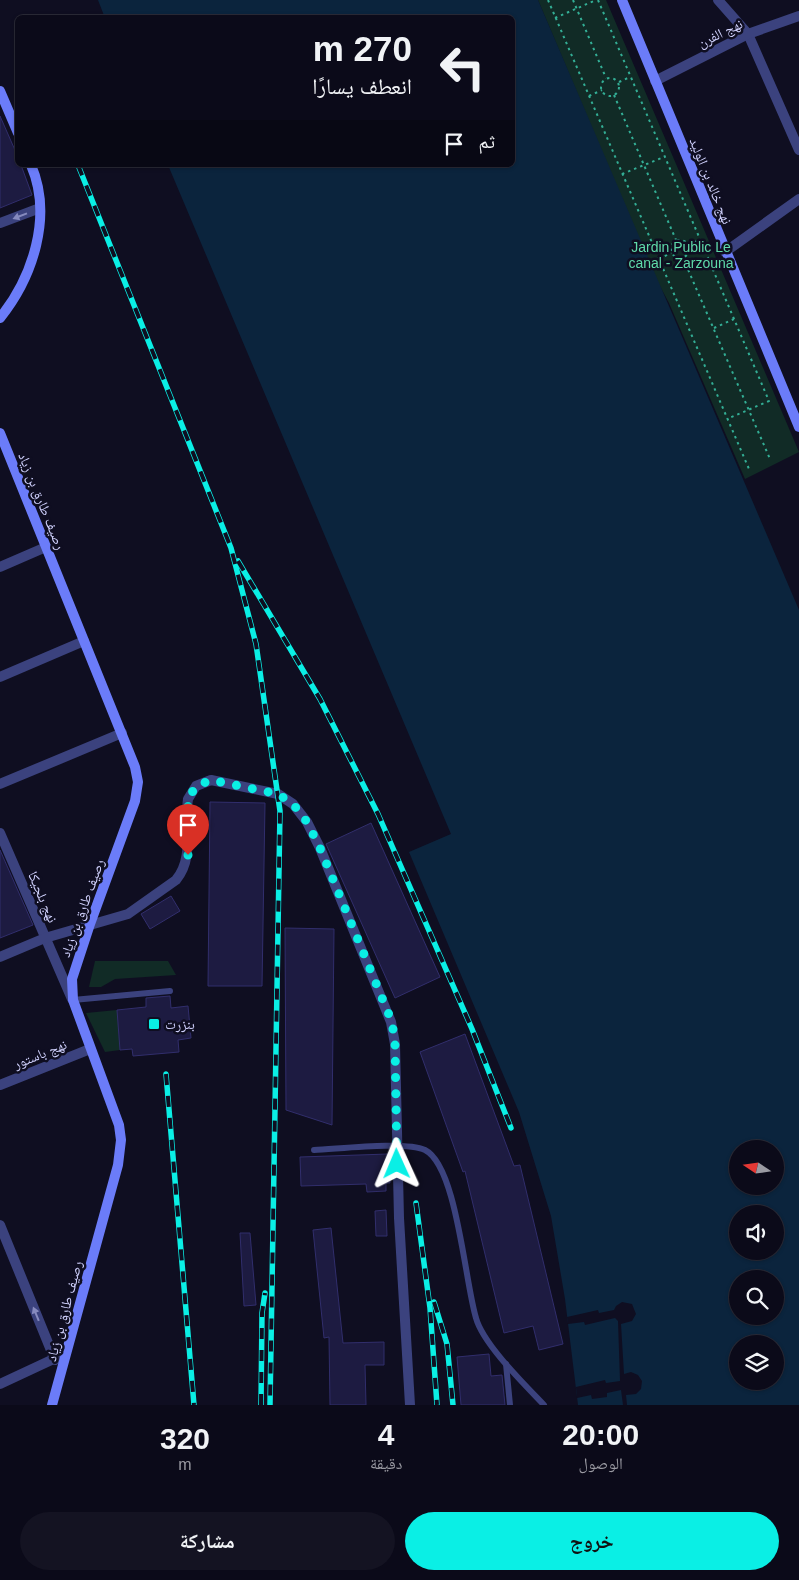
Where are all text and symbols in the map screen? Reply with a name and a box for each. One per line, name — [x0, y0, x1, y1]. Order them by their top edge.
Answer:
street label: نهج الفرن — [695, 15, 746, 53]
text: 270 m — [313, 29, 412, 68]
icon: left — [430, 35, 495, 100]
text: انعطف يسارًا — [312, 74, 412, 99]
icon: arrive — [440, 130, 468, 158]
text: ثم — [478, 131, 495, 152]
street label: نهج خالد بن الوليد — [685, 135, 736, 227]
one-way arrow — [12, 212, 27, 220]
park label: Jardin Public Le canal - Zarzouna — [628, 239, 734, 271]
street label: رصيف طارق بن زياد — [14, 450, 69, 552]
pin — [167, 804, 209, 855]
icon: arrive — [174, 811, 202, 839]
street label: رصيف طارق بن زياد — [57, 857, 108, 960]
street label: نهج بلجيكا — [23, 869, 61, 926]
place label: بنزرت — [165, 1016, 195, 1033]
marker: بنزرت — [147, 1017, 161, 1031]
street label: نهج باستور — [10, 1036, 70, 1074]
position arrow — [370, 1137, 422, 1189]
north arrow — [729, 1140, 784, 1195]
map controls — [729, 1140, 784, 1390]
button: sound — [729, 1205, 784, 1260]
street label: رصيف طارق بن زياد — [43, 1259, 86, 1363]
button: search — [729, 1270, 784, 1325]
one-way arrow — [32, 1307, 40, 1322]
button: layers — [729, 1335, 784, 1390]
text: 4 — [378, 1418, 395, 1451]
text: 20:00 — [562, 1418, 639, 1451]
text: 320 — [160, 1422, 210, 1455]
text: دقيقة — [370, 1455, 402, 1472]
text: الوصول — [579, 1455, 623, 1472]
text: m — [178, 1456, 192, 1473]
button: مشاركة — [20, 1512, 395, 1570]
button: خروج — [405, 1512, 779, 1570]

